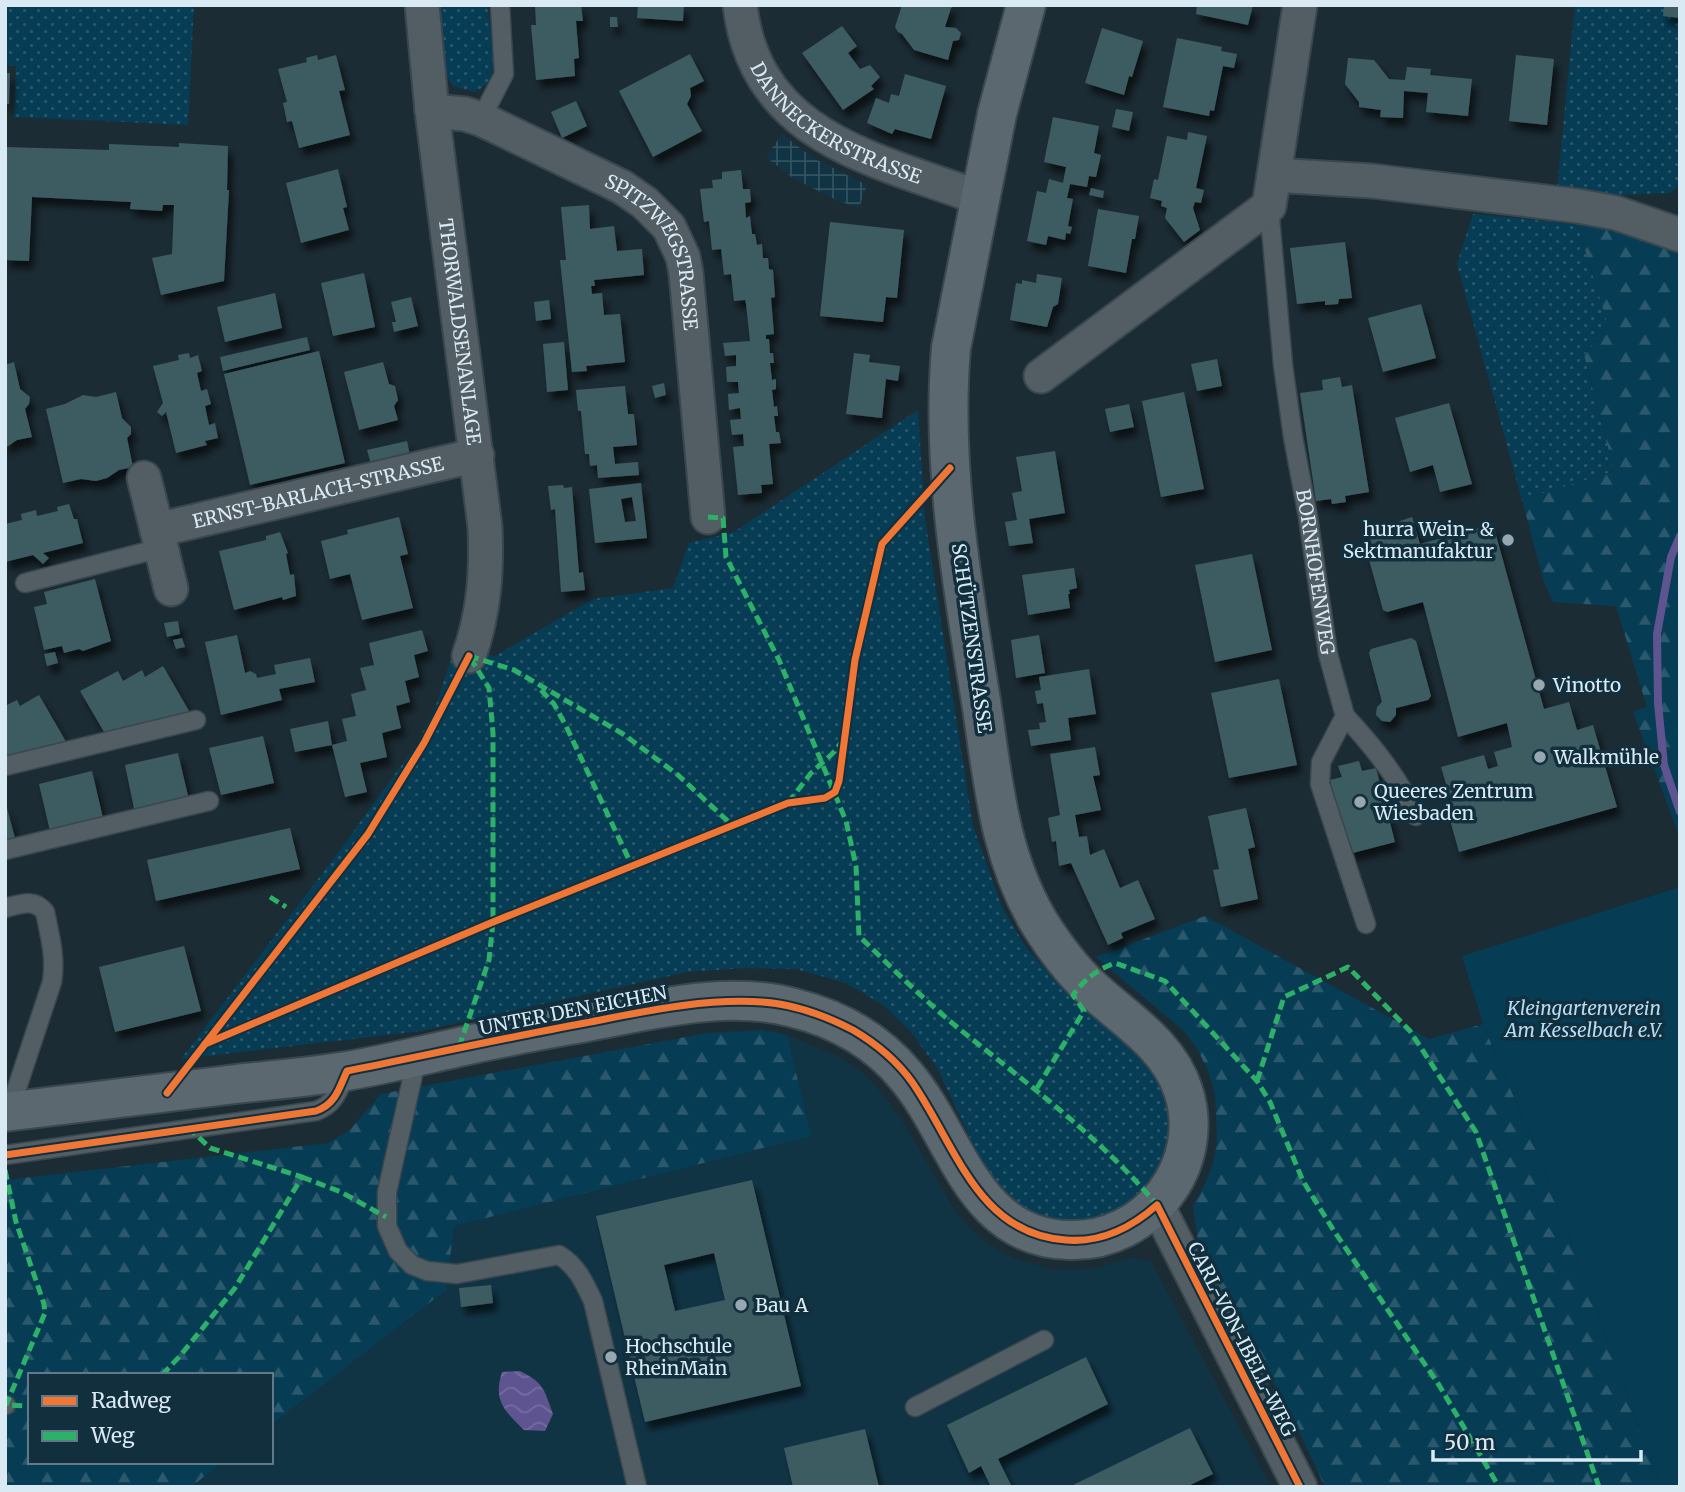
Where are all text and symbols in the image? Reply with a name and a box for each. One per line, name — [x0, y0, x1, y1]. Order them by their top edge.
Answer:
street label: DANNECKERSTRASSE — [745, 58, 925, 189]
street label: SPITZWEGSTRASSE — [601, 169, 703, 331]
street label: THORWALDSENANLAGE — [434, 217, 486, 446]
street label: ERNST-BARLACH-STRASSE — [190, 451, 446, 533]
street label: BORNHOFENWEG — [1291, 487, 1340, 656]
place label: hurra Wein- & Sektmanufaktur — [1343, 517, 1495, 563]
marker: hurra Wein- & Sektmanufaktur — [1500, 532, 1516, 548]
street label: SCHÜTZENSTRASSE — [947, 542, 997, 734]
place label: Vinotto — [1552, 673, 1621, 697]
marker: Vinotto — [1531, 677, 1547, 693]
place label: Walkmühle — [1553, 745, 1659, 769]
marker: Walkmühle — [1532, 749, 1548, 765]
place label: Queeres Zentrum Wiesbaden — [1373, 779, 1533, 825]
marker: Queeres Zentrum Wiesbaden — [1352, 794, 1368, 810]
street label: UNTER DEN EICHEN — [477, 980, 669, 1040]
park label: Kleingartenverein Am Kesselbach e.V. — [1503, 996, 1663, 1042]
street label: CARL-VON-IBELL-WEG — [1182, 1238, 1302, 1440]
place label: Bau A — [755, 1293, 809, 1317]
marker: Bau A — [733, 1297, 749, 1313]
place label: Hochschule RheinMain — [625, 1334, 732, 1380]
marker: Hochschule RheinMain — [603, 1349, 619, 1365]
legend — [28, 1373, 273, 1464]
text: Radweg — [91, 1387, 171, 1414]
scale bar — [1433, 1418, 1641, 1462]
text: Weg — [90, 1422, 135, 1449]
text: 50 m — [1444, 1429, 1495, 1456]

